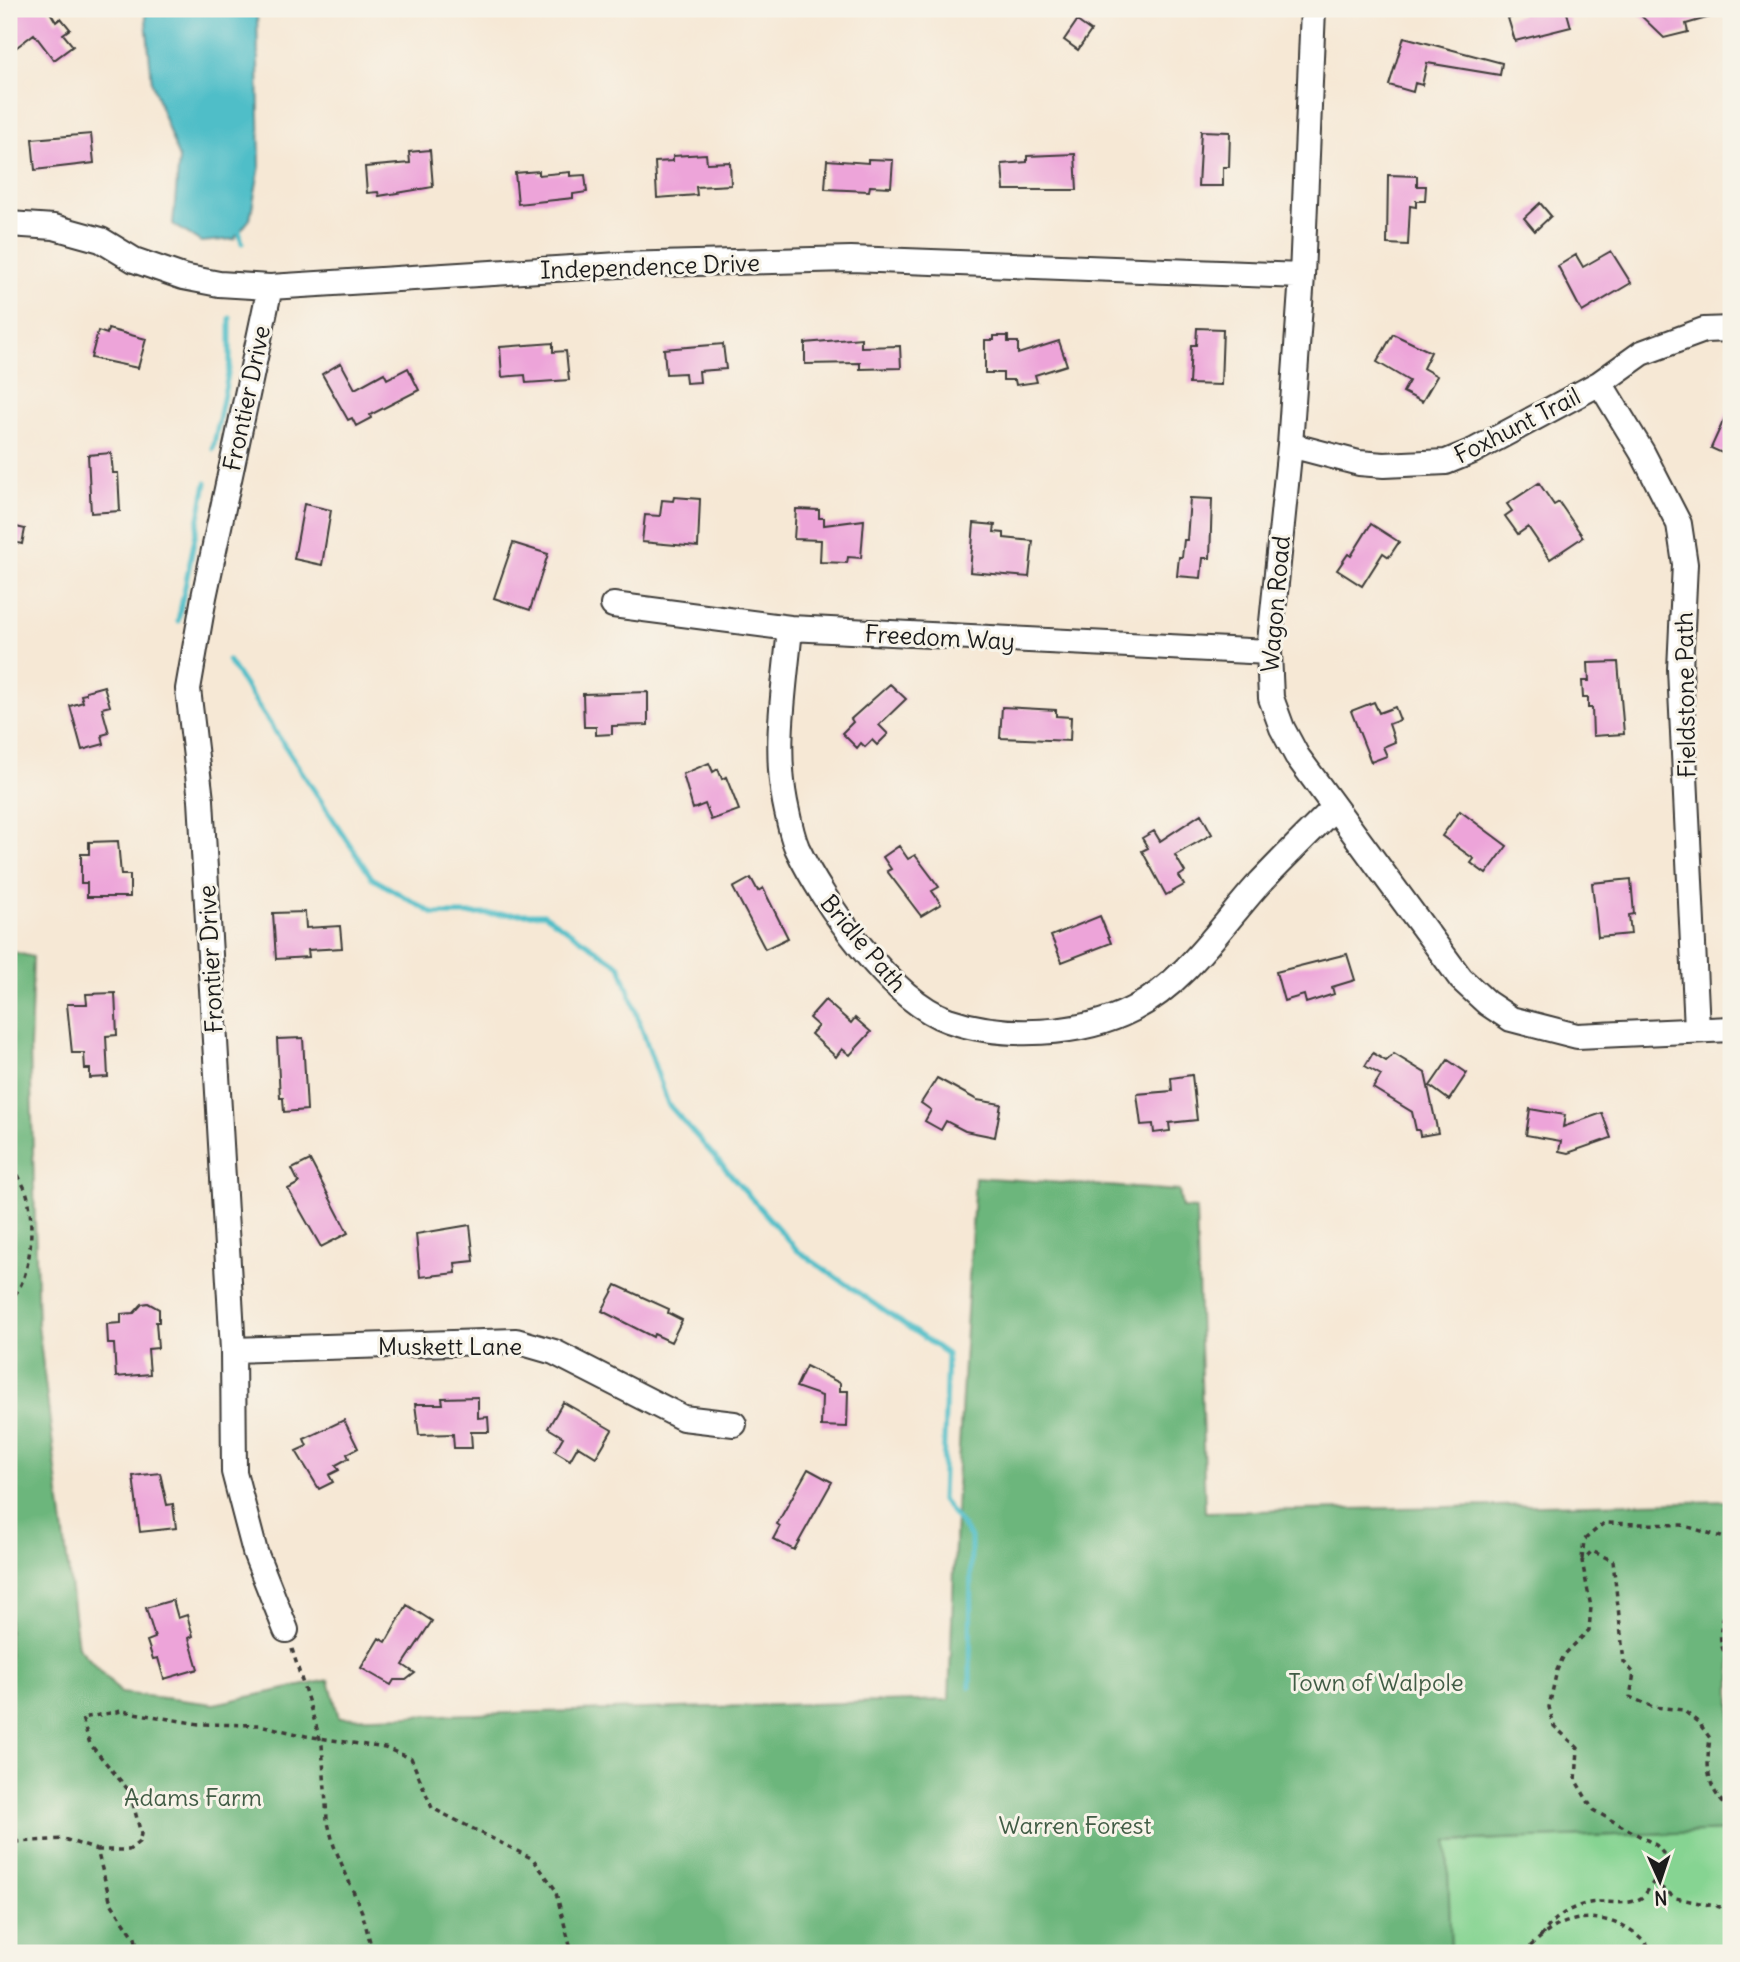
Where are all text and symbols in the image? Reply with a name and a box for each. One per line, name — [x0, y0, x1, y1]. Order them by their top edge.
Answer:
street label: Independence Drive — [540, 247, 760, 285]
street label: Frontier Drive — [216, 323, 276, 473]
street label: Foxhunt Trail — [1449, 380, 1585, 470]
street label: Wagon Road — [1254, 534, 1296, 674]
street label: Fieldstone Path — [1669, 612, 1701, 778]
street label: Freedom Way — [864, 618, 1016, 656]
street label: Frontier Drive — [191, 884, 229, 1034]
street label: Bridle Path — [814, 888, 914, 998]
street label: Muskett Lane — [378, 1331, 522, 1361]
park label: Town of Walpole — [1288, 1667, 1464, 1697]
park label: Adams Farm — [124, 1782, 262, 1812]
park label: Warren Forest — [998, 1810, 1152, 1840]
north arrow — [1624, 1846, 1694, 1916]
text: N — [1654, 1886, 1668, 1910]

